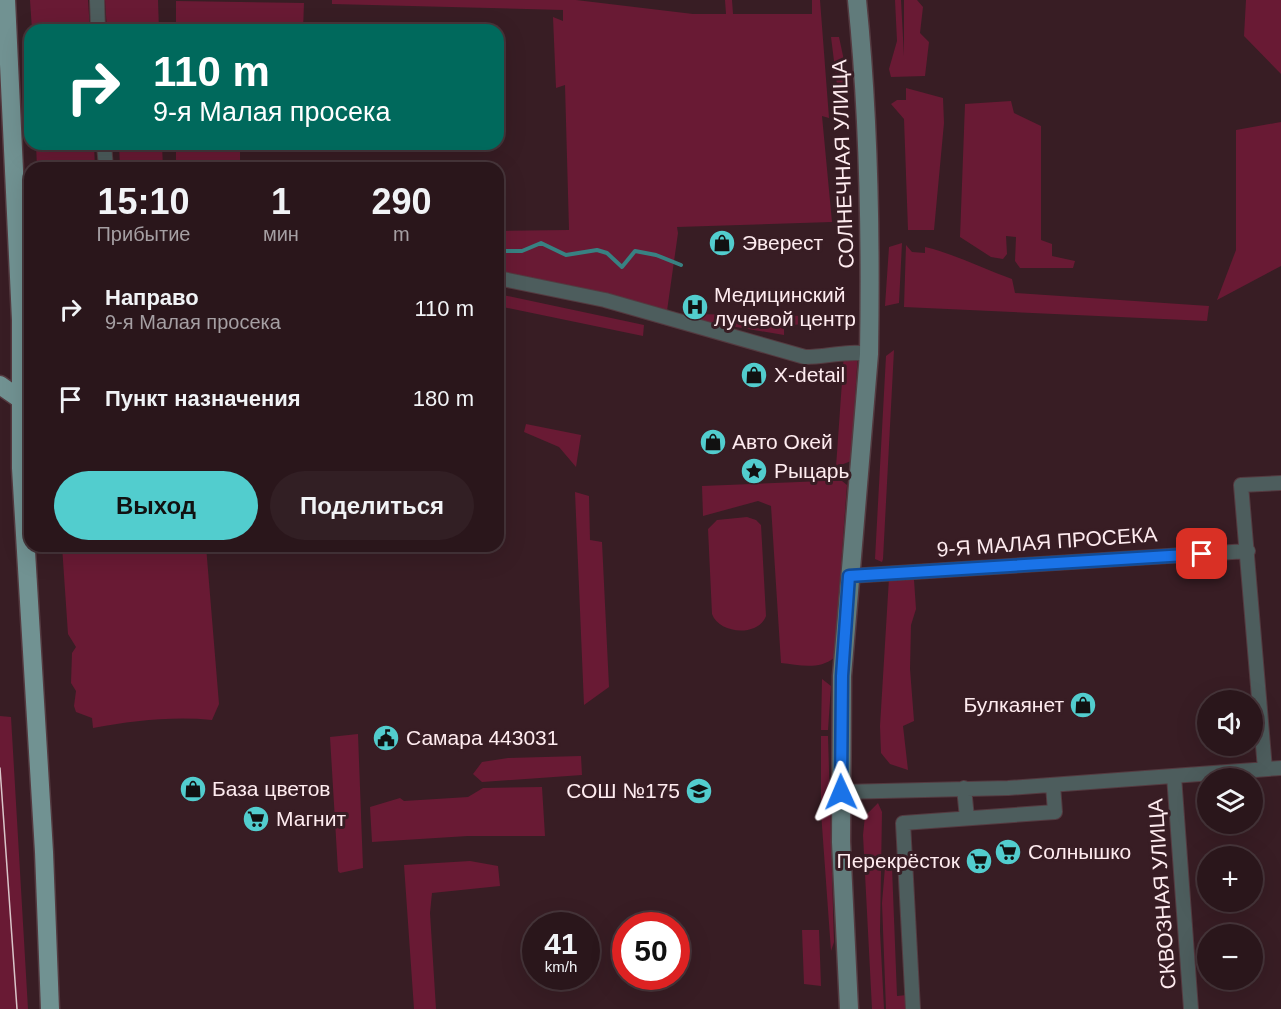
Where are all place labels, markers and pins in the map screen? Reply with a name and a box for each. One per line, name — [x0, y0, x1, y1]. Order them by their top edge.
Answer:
shop icon: Эверест — [707, 228, 737, 258]
place label: Эверест — [742, 231, 824, 254]
place label: Медицинский лучевой центр — [714, 283, 856, 330]
hospital icon: Медицинский лучевой центр — [680, 292, 710, 322]
shop icon: X-detail — [739, 360, 769, 390]
place label: X-detail — [774, 363, 845, 386]
shop icon: Авто Окей — [698, 427, 728, 457]
place label: Авто Окей — [732, 430, 833, 453]
place icon: Рыцарь — [739, 456, 769, 486]
place label: Рыцарь — [774, 459, 849, 482]
pin — [1176, 528, 1227, 579]
shop icon: Булкаянет — [1068, 690, 1098, 720]
place label: Булкаянет — [963, 693, 1064, 716]
public building icon: Самара 443031 — [371, 723, 401, 753]
place label: Самара 443031 — [406, 726, 558, 749]
shop icon: База цветов — [178, 774, 208, 804]
school or university icon: СОШ №175 — [684, 776, 714, 806]
place label: База цветов — [212, 777, 331, 800]
place label: СОШ №175 — [566, 779, 680, 802]
supermarket icon: Магнит — [241, 804, 271, 834]
place label: Магнит — [276, 807, 346, 830]
supermarket icon: Солнышко — [993, 837, 1023, 867]
place label: Солнышко — [1028, 840, 1131, 863]
supermarket icon: Перекрёсток — [964, 846, 994, 876]
place label: Перекрёсток — [837, 849, 961, 872]

